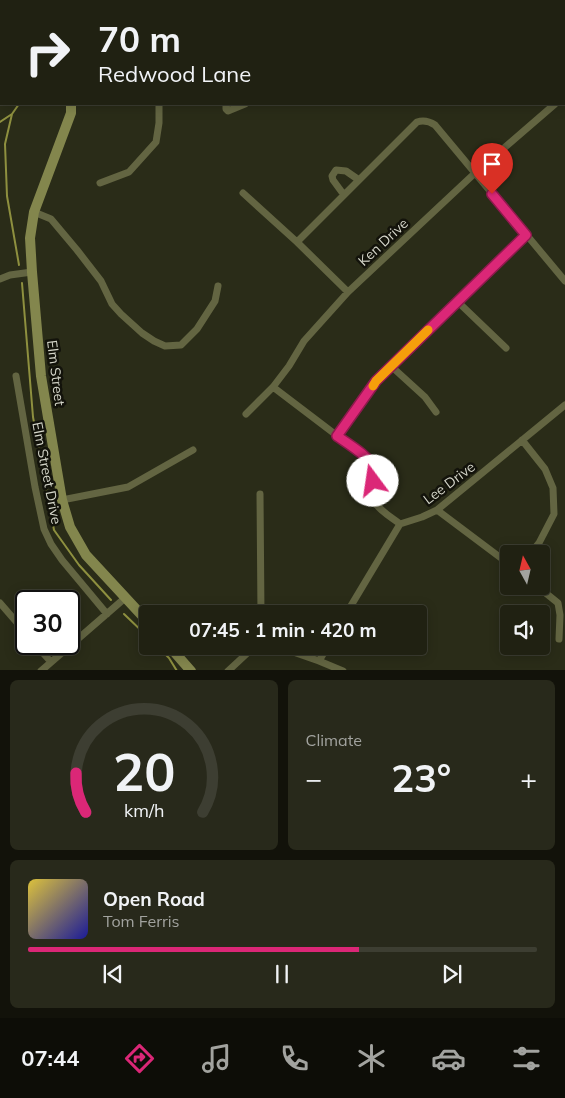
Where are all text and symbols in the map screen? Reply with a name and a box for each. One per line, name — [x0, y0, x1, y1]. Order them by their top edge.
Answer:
text: 70 m — [98, 17, 181, 61]
icon: right — [15, 20, 80, 85]
text: Redwood Lane — [98, 60, 251, 88]
pin — [471, 143, 513, 194]
icon: arrive — [478, 150, 506, 178]
street label: Ken Drive — [354, 214, 412, 270]
street label: Elm Street — [43, 339, 69, 407]
street label: Elm Street Drive — [28, 420, 66, 526]
position arrow — [346, 454, 398, 506]
street label: Lee Drive — [420, 458, 478, 508]
north arrow — [500, 545, 550, 595]
map controls — [500, 545, 550, 655]
speed limit sign: 30 — [15, 590, 80, 655]
button: sound — [500, 605, 550, 655]
text: 07:45 · 1 min · 420 m — [189, 618, 377, 642]
text: Climate — [306, 730, 362, 750]
text: 20 — [113, 739, 175, 804]
text: 23° — [391, 754, 451, 802]
text: − — [306, 761, 322, 796]
text: + — [520, 761, 537, 796]
text: km/h — [124, 799, 164, 821]
text: Open Road — [103, 887, 205, 911]
text: Tom Ferris — [103, 911, 180, 931]
icon: previous — [99, 960, 127, 988]
icon: pause — [268, 960, 296, 988]
icon: next — [438, 960, 466, 988]
icon: directions — [122, 1041, 157, 1076]
icon: music — [199, 1041, 234, 1076]
icon: phone — [277, 1041, 312, 1076]
icon: climate — [354, 1041, 389, 1076]
icon: car — [431, 1041, 466, 1076]
icon: filters — [509, 1041, 544, 1076]
text: 07:44 — [21, 1044, 79, 1072]

